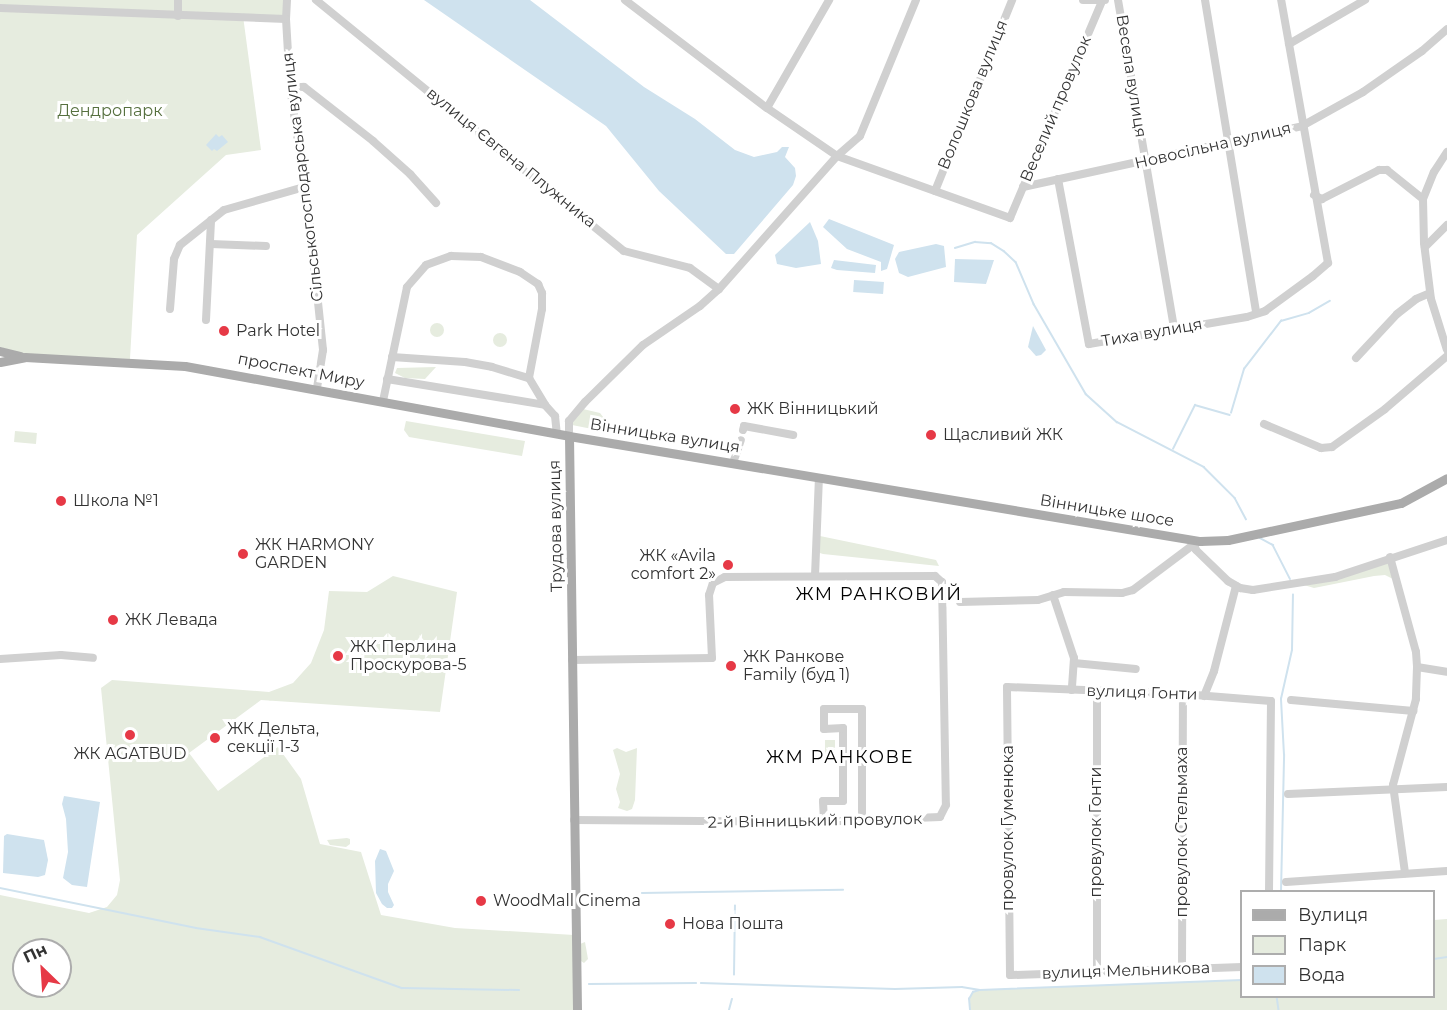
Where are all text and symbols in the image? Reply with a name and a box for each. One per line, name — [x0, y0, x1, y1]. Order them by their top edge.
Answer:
street label: Весела вулиця — [1112, 13, 1150, 139]
street label: Волошкова вулиця — [934, 17, 1012, 173]
street label: Веселий провулок — [1017, 33, 1095, 185]
street label: Сільськогосподарська вулиця — [278, 51, 328, 303]
street label: вулиця Євгена Плужника — [423, 84, 599, 232]
park label: Дендропарк — [57, 101, 163, 121]
street label: Новосільна вулиця — [1133, 119, 1293, 173]
street label: Тиха вулиця — [1100, 315, 1204, 351]
place label: Park Hotel — [236, 321, 320, 341]
marker: Park Hotel — [217, 324, 231, 338]
street label: проспект Миру — [236, 349, 366, 393]
place label: ЖК Вінницький — [747, 399, 879, 419]
marker: ЖК Вінницький — [728, 402, 742, 416]
street label: Вінницька вулиця — [589, 415, 741, 457]
place label: Щасливий ЖК — [943, 425, 1063, 445]
marker: Щасливий ЖК — [924, 428, 938, 442]
street label: Трудова вулиця — [545, 460, 567, 592]
place label: Школа №1 — [73, 491, 159, 511]
street label: Вінницьке шосе — [1038, 491, 1176, 531]
marker: Школа №1 — [54, 494, 68, 508]
place label: ЖК HARMONY GARDEN — [255, 535, 374, 573]
place label: ЖК «Avila comfort 2» — [631, 546, 716, 584]
marker: ЖК HARMONY GARDEN — [236, 547, 250, 561]
marker: ЖК «Avila comfort 2» — [721, 558, 735, 572]
district label: ЖМ РАНКОВИЙ — [795, 583, 963, 605]
place label: ЖК Левада — [125, 610, 218, 630]
marker: ЖК Левада — [106, 613, 120, 627]
place label: ЖК Перлина Проскурова-5 — [350, 637, 467, 675]
place label: ЖК Ранкове Family (буд 1) — [743, 647, 850, 685]
marker: ЖК Перлина Проскурова-5 — [331, 649, 345, 663]
marker: ЖК Ранкове Family (буд 1) — [724, 659, 738, 673]
street label: вулиця Гонти — [1086, 681, 1198, 705]
place label: ЖК Дельта, секції 1-3 — [227, 719, 319, 757]
marker: ЖК AGATBUD — [123, 728, 137, 742]
marker: ЖК Дельта, секції 1-3 — [208, 731, 222, 745]
place label: ЖК AGATBUD — [73, 744, 187, 764]
street label: провулок Гуменюка — [998, 745, 1018, 911]
district label: ЖМ РАНКОВЕ — [766, 746, 914, 768]
street label: провулок Стельмаха — [1172, 747, 1192, 917]
street label: провулок Гонти — [1086, 767, 1106, 897]
street label: 2-й Вінницький провулок — [708, 810, 922, 832]
legend — [1240, 890, 1435, 998]
place label: WoodMall Cinema — [493, 891, 641, 911]
marker: WoodMall Cinema — [474, 894, 488, 908]
text: Вулиця — [1298, 904, 1368, 926]
place label: Нова Пошта — [682, 914, 784, 934]
marker: Нова Пошта — [663, 917, 677, 931]
text: Парк — [1298, 934, 1346, 956]
north arrow — [12, 938, 72, 998]
text: Пн — [20, 939, 50, 967]
street label: вулиця Мельникова — [1041, 958, 1211, 984]
text: Вода — [1298, 964, 1345, 986]

